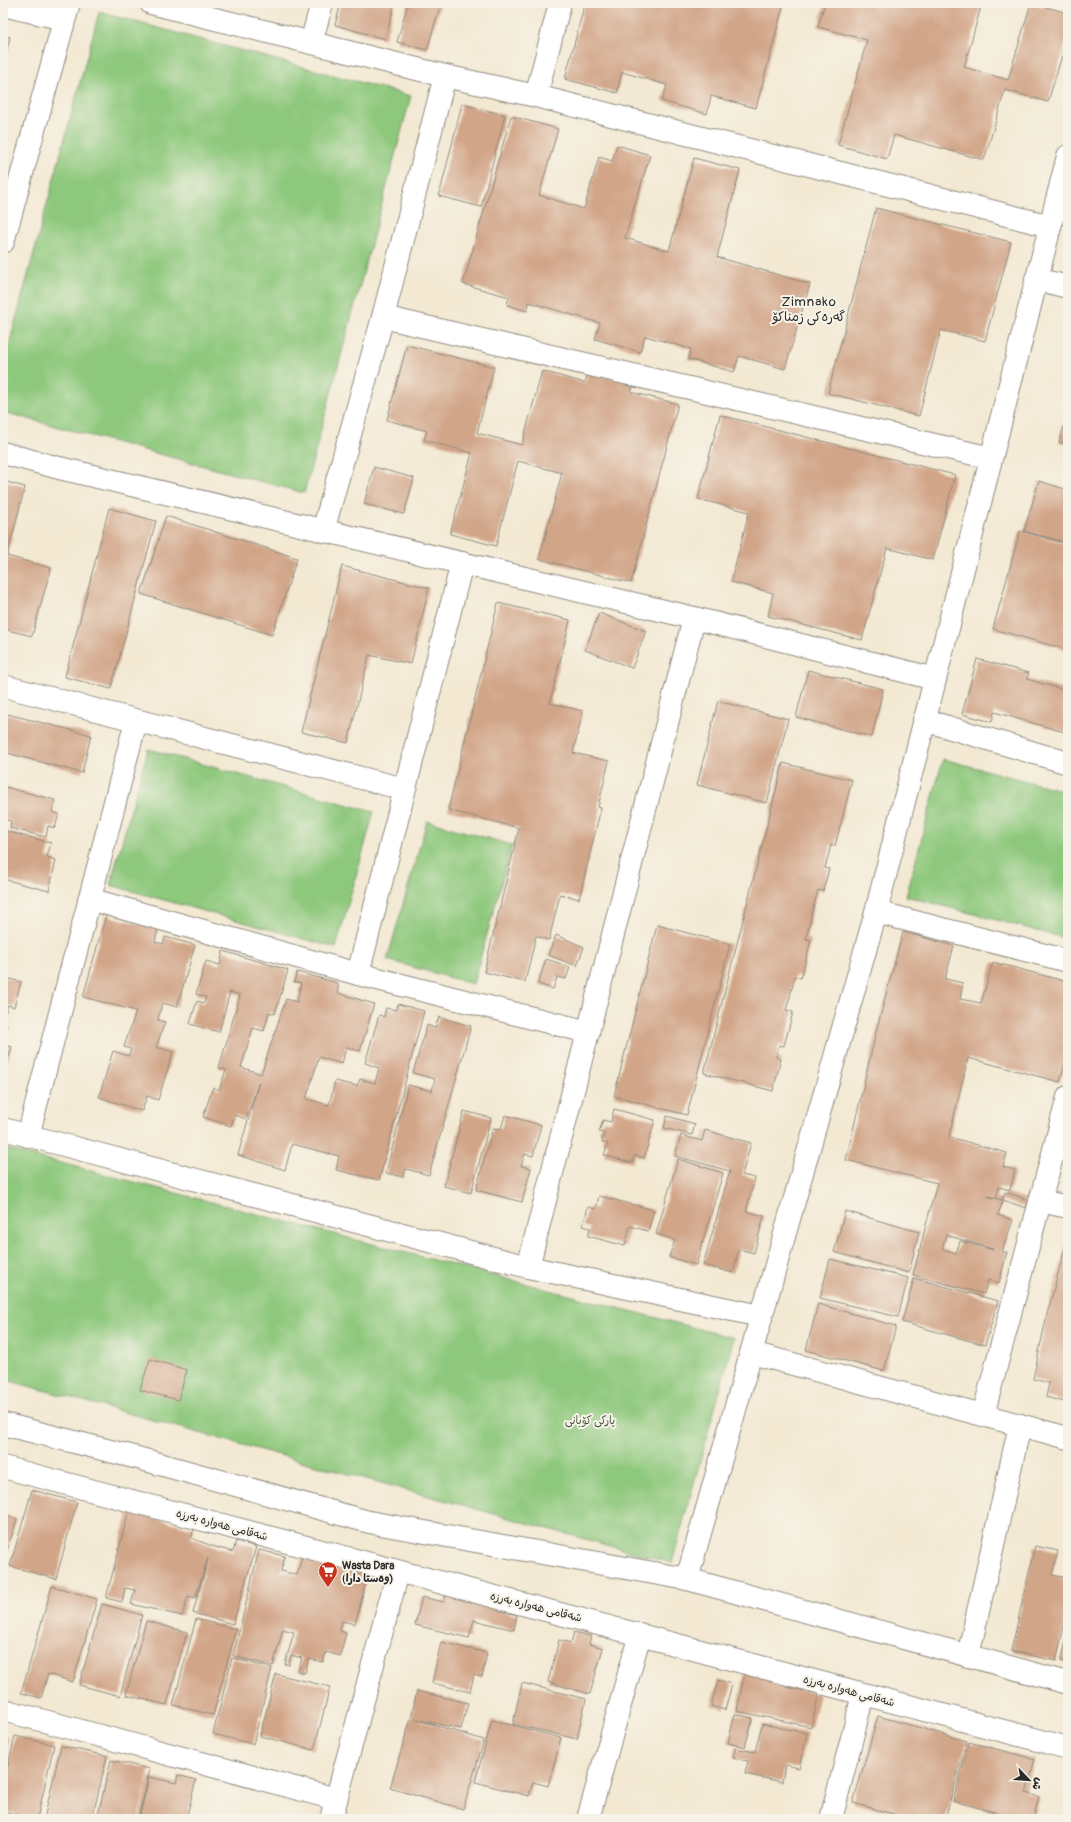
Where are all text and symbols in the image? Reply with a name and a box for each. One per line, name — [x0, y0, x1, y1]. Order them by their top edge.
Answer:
district label: Zimnako گەرەکی زمناکۆ — [772, 294, 846, 326]
park label: پارکی کۆبانی — [565, 1414, 615, 1428]
street label: شەقامی هەوارە بەرزە — [175, 1507, 269, 1544]
place label: Wasta Dara (وەستا دارا) — [342, 1559, 394, 1585]
supermarket icon: Wasta Dara (وەستا دارا) — [317, 1560, 339, 1588]
street label: شەقامی هەوارە بەرزە — [488, 1589, 583, 1626]
street label: شەقامی هەوارە بەرزە — [802, 1673, 896, 1710]
north arrow — [1009, 1760, 1049, 1800]
text: ش — [1029, 1776, 1046, 1792]

